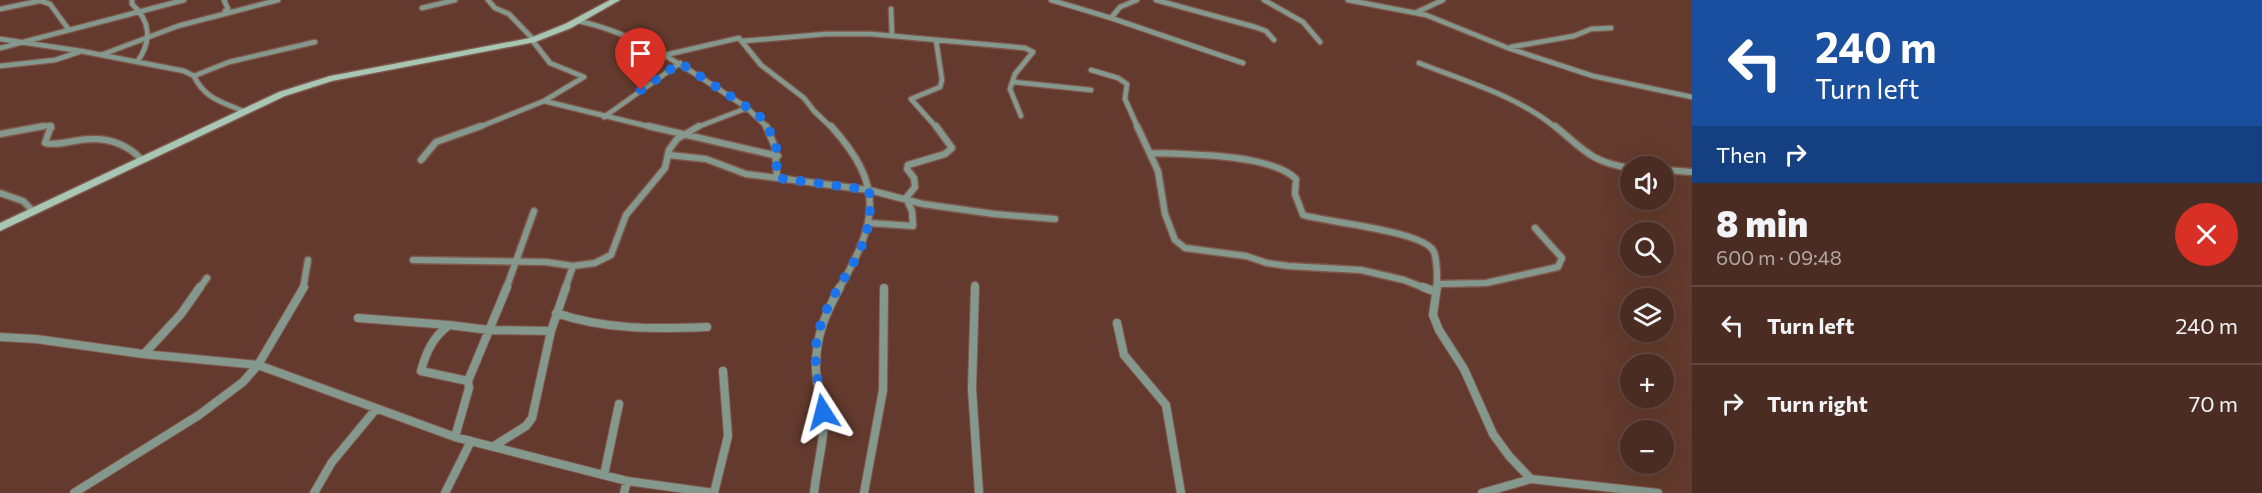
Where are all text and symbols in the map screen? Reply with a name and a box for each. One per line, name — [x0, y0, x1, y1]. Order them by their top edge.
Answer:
text: 240 m — [1815, 20, 1937, 72]
icon: left — [1716, 24, 1794, 102]
pin — [615, 28, 666, 90]
icon: arrive — [624, 37, 657, 70]
text: Turn left — [1815, 72, 1919, 105]
icon: right — [1779, 138, 1812, 171]
text: Then — [1716, 141, 1767, 168]
map controls — [1620, 156, 1674, 474]
button: sound — [1620, 156, 1674, 210]
text: 8 min — [1716, 200, 1808, 244]
button: close — [2175, 203, 2238, 266]
button: search — [1620, 222, 1674, 276]
text: 600 m · 09:48 — [1716, 245, 1842, 269]
button: layers — [1620, 288, 1674, 342]
icon: left — [1716, 309, 1749, 342]
text: Turn left — [1767, 312, 1854, 339]
text: 240 m — [2175, 312, 2238, 339]
button: + — [1620, 354, 1674, 408]
position arrow — [791, 380, 855, 444]
icon: right — [1716, 387, 1749, 420]
text: Turn right — [1767, 390, 1868, 417]
text: 70 m — [2189, 390, 2238, 417]
button: − — [1620, 420, 1674, 474]

